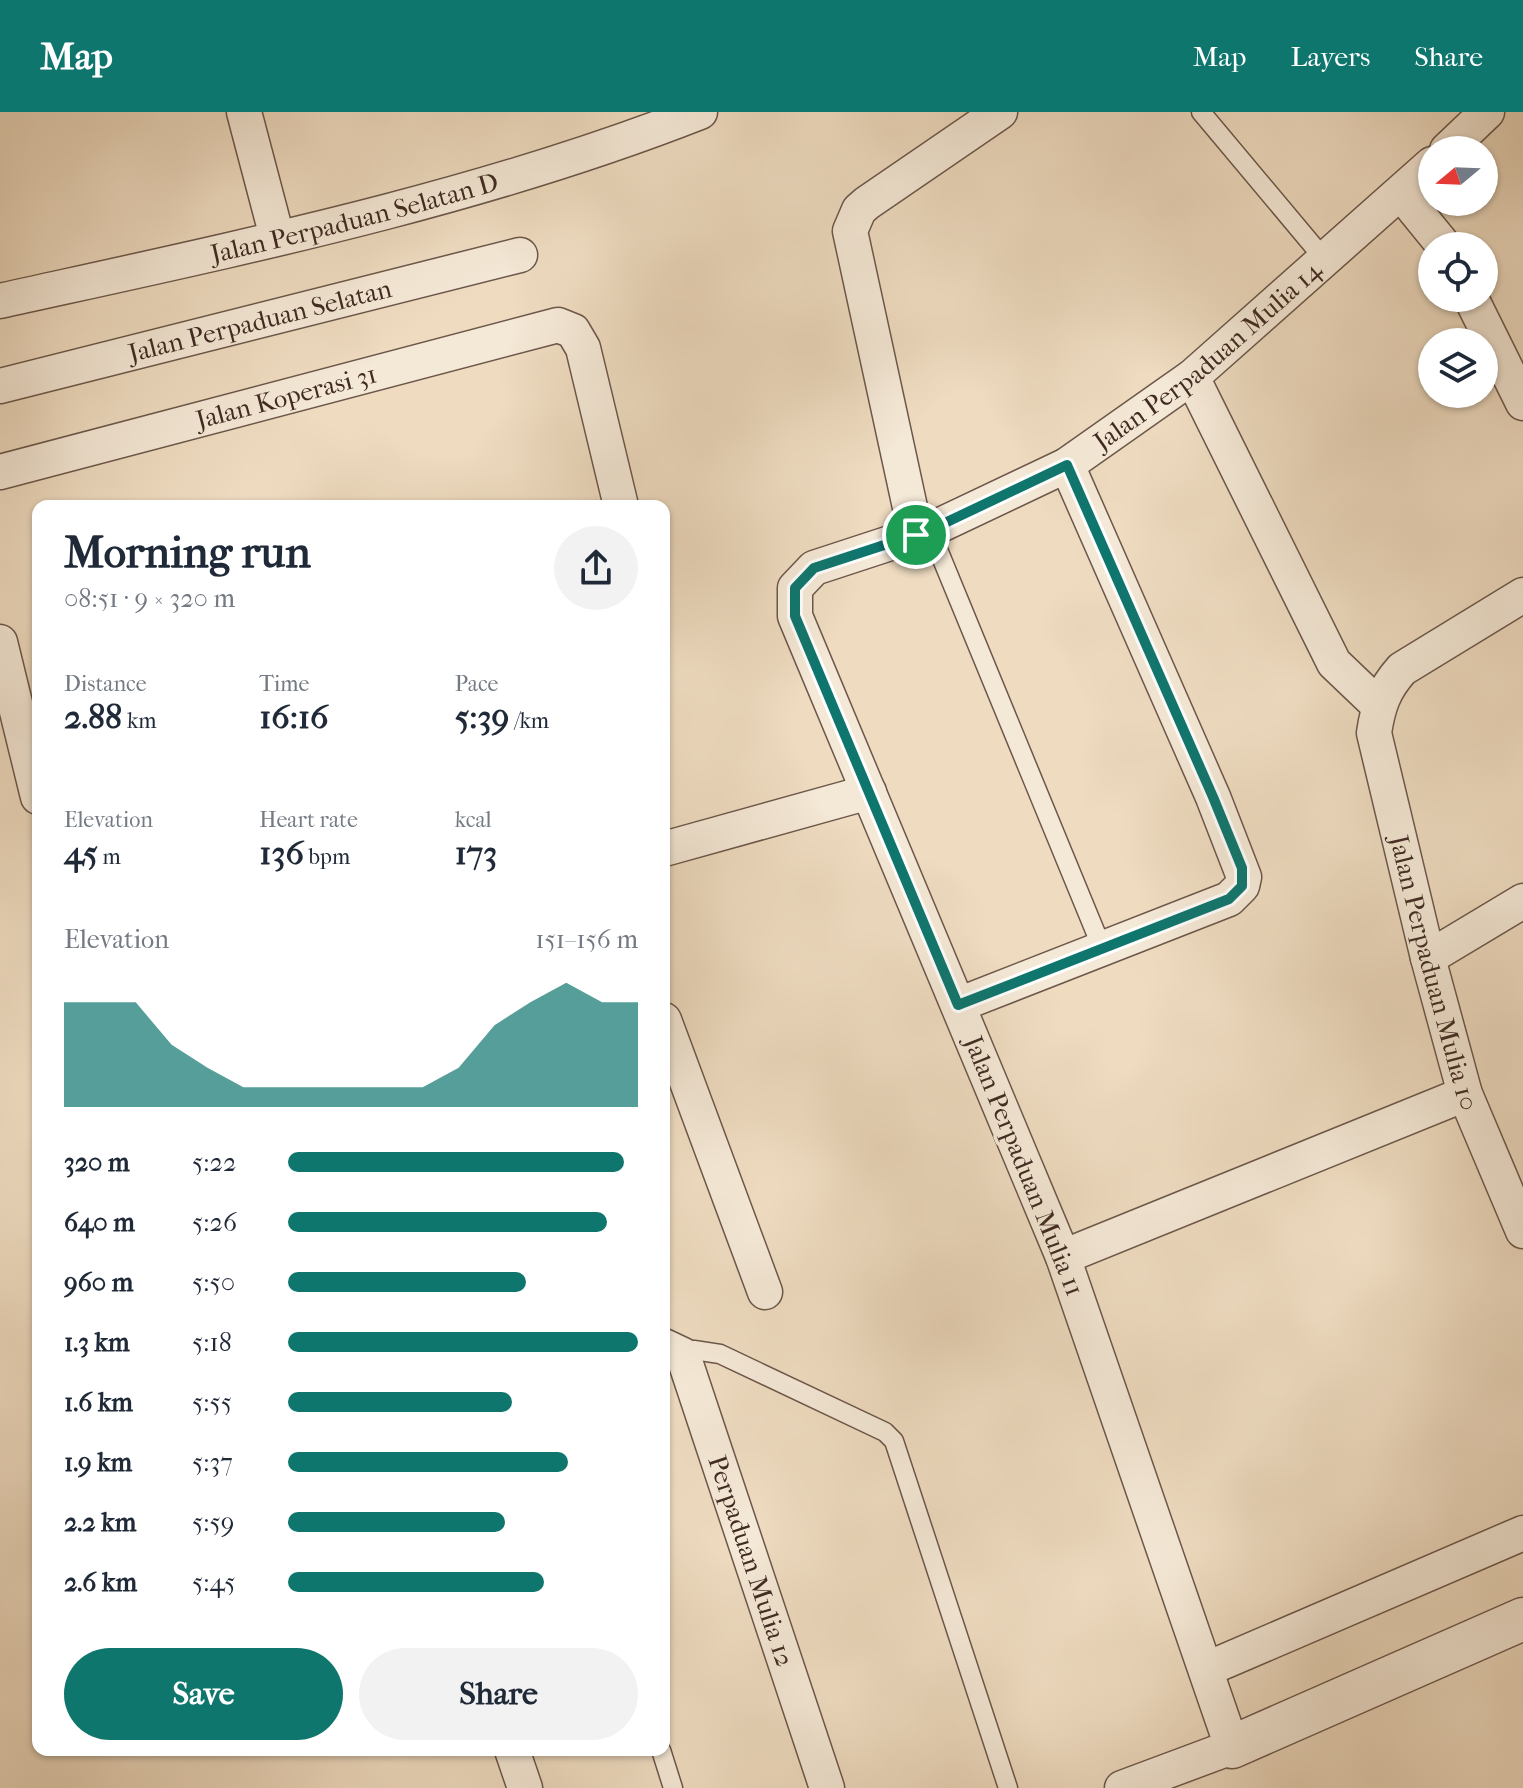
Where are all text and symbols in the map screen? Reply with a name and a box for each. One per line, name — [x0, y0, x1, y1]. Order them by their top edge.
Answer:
text: Map — [40, 34, 113, 79]
text: Map — [1193, 40, 1246, 73]
text: Layers — [1290, 40, 1370, 73]
text: Share — [1414, 40, 1483, 73]
north arrow — [1418, 136, 1498, 216]
map controls — [1418, 136, 1498, 408]
street label: Jalan Perpaduan Selatan D — [206, 166, 502, 270]
button: locate — [1418, 232, 1498, 312]
street label: Jalan Perpaduan Mulia 14 — [1086, 254, 1328, 458]
street label: Jalan Perpaduan Selatan — [123, 272, 395, 369]
button: layers — [1418, 328, 1498, 408]
street label: Jalan Koperasi 31 — [191, 358, 380, 436]
pin — [882, 501, 950, 569]
icon: arrive — [894, 513, 938, 557]
button: share — [554, 526, 638, 610]
text: Morning run — [64, 527, 311, 578]
text: 08:51 · 9 × 320 m — [64, 583, 235, 614]
text: Distance — [64, 671, 147, 697]
text: Time — [259, 671, 309, 697]
text: Pace — [455, 671, 498, 697]
text: 2.88 — [64, 697, 122, 737]
text: 16:16 — [259, 697, 328, 737]
text: 5:39 — [455, 697, 509, 737]
text: km — [122, 708, 157, 734]
text: /km — [509, 708, 549, 734]
text: Elevation — [64, 807, 153, 833]
text: Heart rate — [259, 807, 358, 833]
text: kcal — [455, 807, 492, 833]
street label: Jalan Perpaduan Mulia 10 — [1383, 830, 1486, 1115]
text: 45 — [64, 833, 98, 873]
text: 136 — [259, 833, 304, 873]
text: 173 — [455, 833, 497, 873]
text: m — [98, 844, 121, 870]
text: bpm — [304, 844, 350, 870]
text: Elevation — [64, 924, 169, 955]
text: 151–156 m — [535, 924, 638, 955]
street label: Jalan Perpaduan Mulia 11 — [957, 1030, 1090, 1301]
text: 320 m — [64, 1147, 130, 1178]
text: 5:22 — [192, 1147, 236, 1178]
text: 640 m — [64, 1207, 135, 1238]
text: 5:26 — [192, 1207, 237, 1238]
text: 960 m — [64, 1267, 133, 1298]
text: 5:50 — [192, 1267, 235, 1298]
text: 1.3 km — [64, 1327, 130, 1358]
text: 5:18 — [192, 1327, 232, 1358]
text: 1.6 km — [64, 1387, 133, 1418]
text: 5:55 — [192, 1387, 232, 1418]
text: 1.9 km — [64, 1447, 132, 1478]
text: 5:37 — [192, 1447, 233, 1478]
street label: Perpaduan Mulia 12 — [702, 1451, 801, 1671]
text: 2.2 km — [64, 1507, 136, 1538]
text: 5:59 — [192, 1507, 234, 1538]
text: 2.6 km — [64, 1567, 137, 1598]
text: 5:45 — [192, 1567, 235, 1598]
button: Save — [64, 1648, 343, 1740]
button: Share — [359, 1648, 638, 1740]

